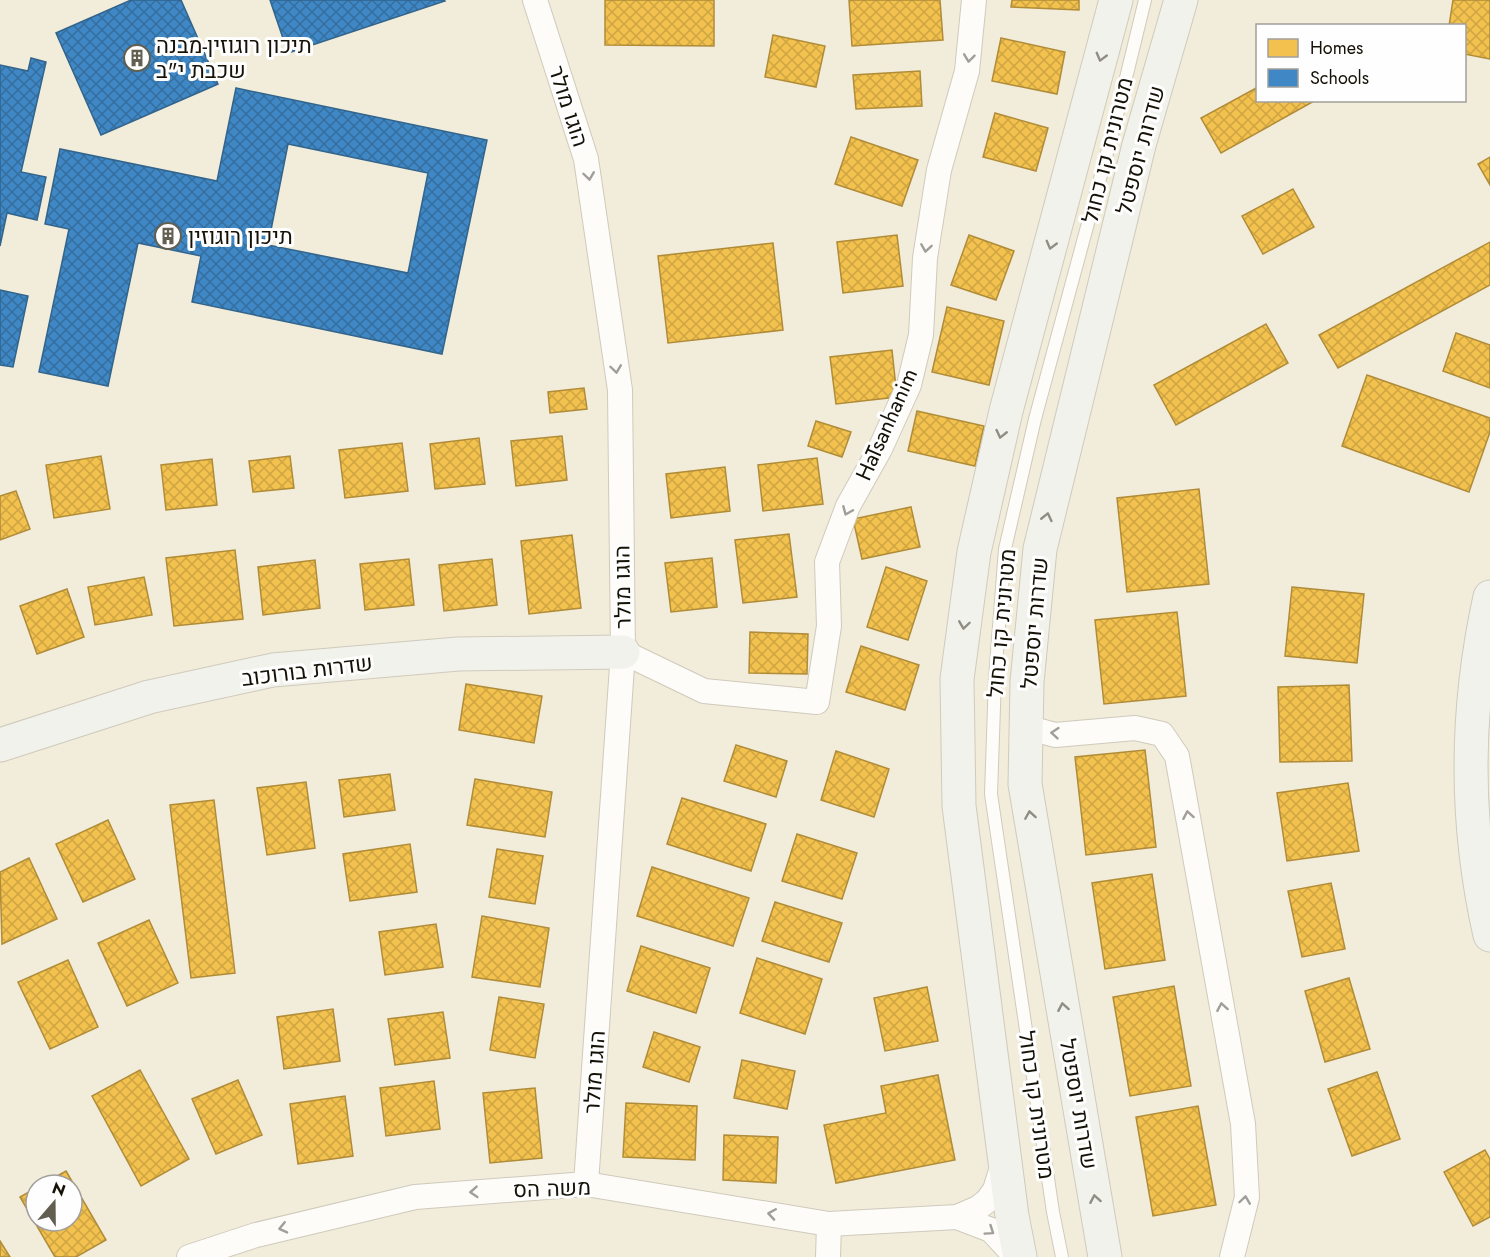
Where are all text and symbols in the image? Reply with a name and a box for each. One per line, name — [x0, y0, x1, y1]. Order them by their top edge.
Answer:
legend — [1256, 24, 1466, 102]
place label: תיכון רוגוזין-מבנה שכבת י"ב — [156, 29, 312, 86]
text: Homes — [1310, 35, 1363, 61]
building icon: תיכון רוגוזין-מבנה שכבת י"ב — [122, 43, 152, 73]
one-way arrow — [1096, 51, 1108, 61]
one-way arrow — [963, 54, 975, 63]
street label: הוגו מולר — [541, 61, 597, 151]
text: Schools — [1310, 65, 1369, 91]
street label: מטרונית קו כחול — [1073, 74, 1141, 226]
street label: שדרות יוספטל — [1107, 82, 1173, 218]
one-way arrow — [582, 171, 594, 181]
place label: תיכון רוגוזין — [188, 220, 293, 252]
building icon: תיכון רוגוזין — [153, 221, 183, 251]
one-way arrow — [1045, 240, 1058, 250]
one-way arrow — [921, 243, 933, 253]
street label: HaTsanhanim — [847, 363, 925, 485]
one-way arrow — [610, 365, 622, 374]
one-way arrow — [996, 428, 1009, 438]
one-way arrow — [842, 504, 854, 515]
one-way arrow — [1040, 512, 1053, 522]
street label: הוגו מולר — [605, 545, 639, 629]
street label: מטרונית קו כחול — [979, 547, 1023, 699]
street label: שדרות יוספטל — [1012, 556, 1056, 690]
one-way arrow — [959, 620, 971, 629]
street label: שדרות בורוכוב — [240, 646, 374, 694]
one-way arrow — [1051, 727, 1060, 740]
one-way arrow — [1024, 810, 1037, 820]
one-way arrow — [1182, 811, 1194, 820]
one-way arrow — [1057, 1002, 1069, 1012]
one-way arrow — [1216, 1003, 1229, 1013]
street label: הוגו מולר — [575, 1029, 613, 1115]
street label: מטרונית קו כחול — [1011, 1029, 1063, 1181]
street label: שדרות יוספטל — [1052, 1036, 1106, 1172]
street label: משה הס — [513, 1171, 591, 1205]
north arrow — [24, 1173, 84, 1233]
text: N — [49, 1176, 69, 1202]
one-way arrow — [470, 1186, 479, 1199]
one-way arrow — [1090, 1195, 1102, 1204]
one-way arrow — [1239, 1195, 1251, 1205]
one-way arrow — [767, 1209, 776, 1221]
one-way arrow — [278, 1221, 288, 1234]
one-way arrow — [983, 1224, 994, 1235]

